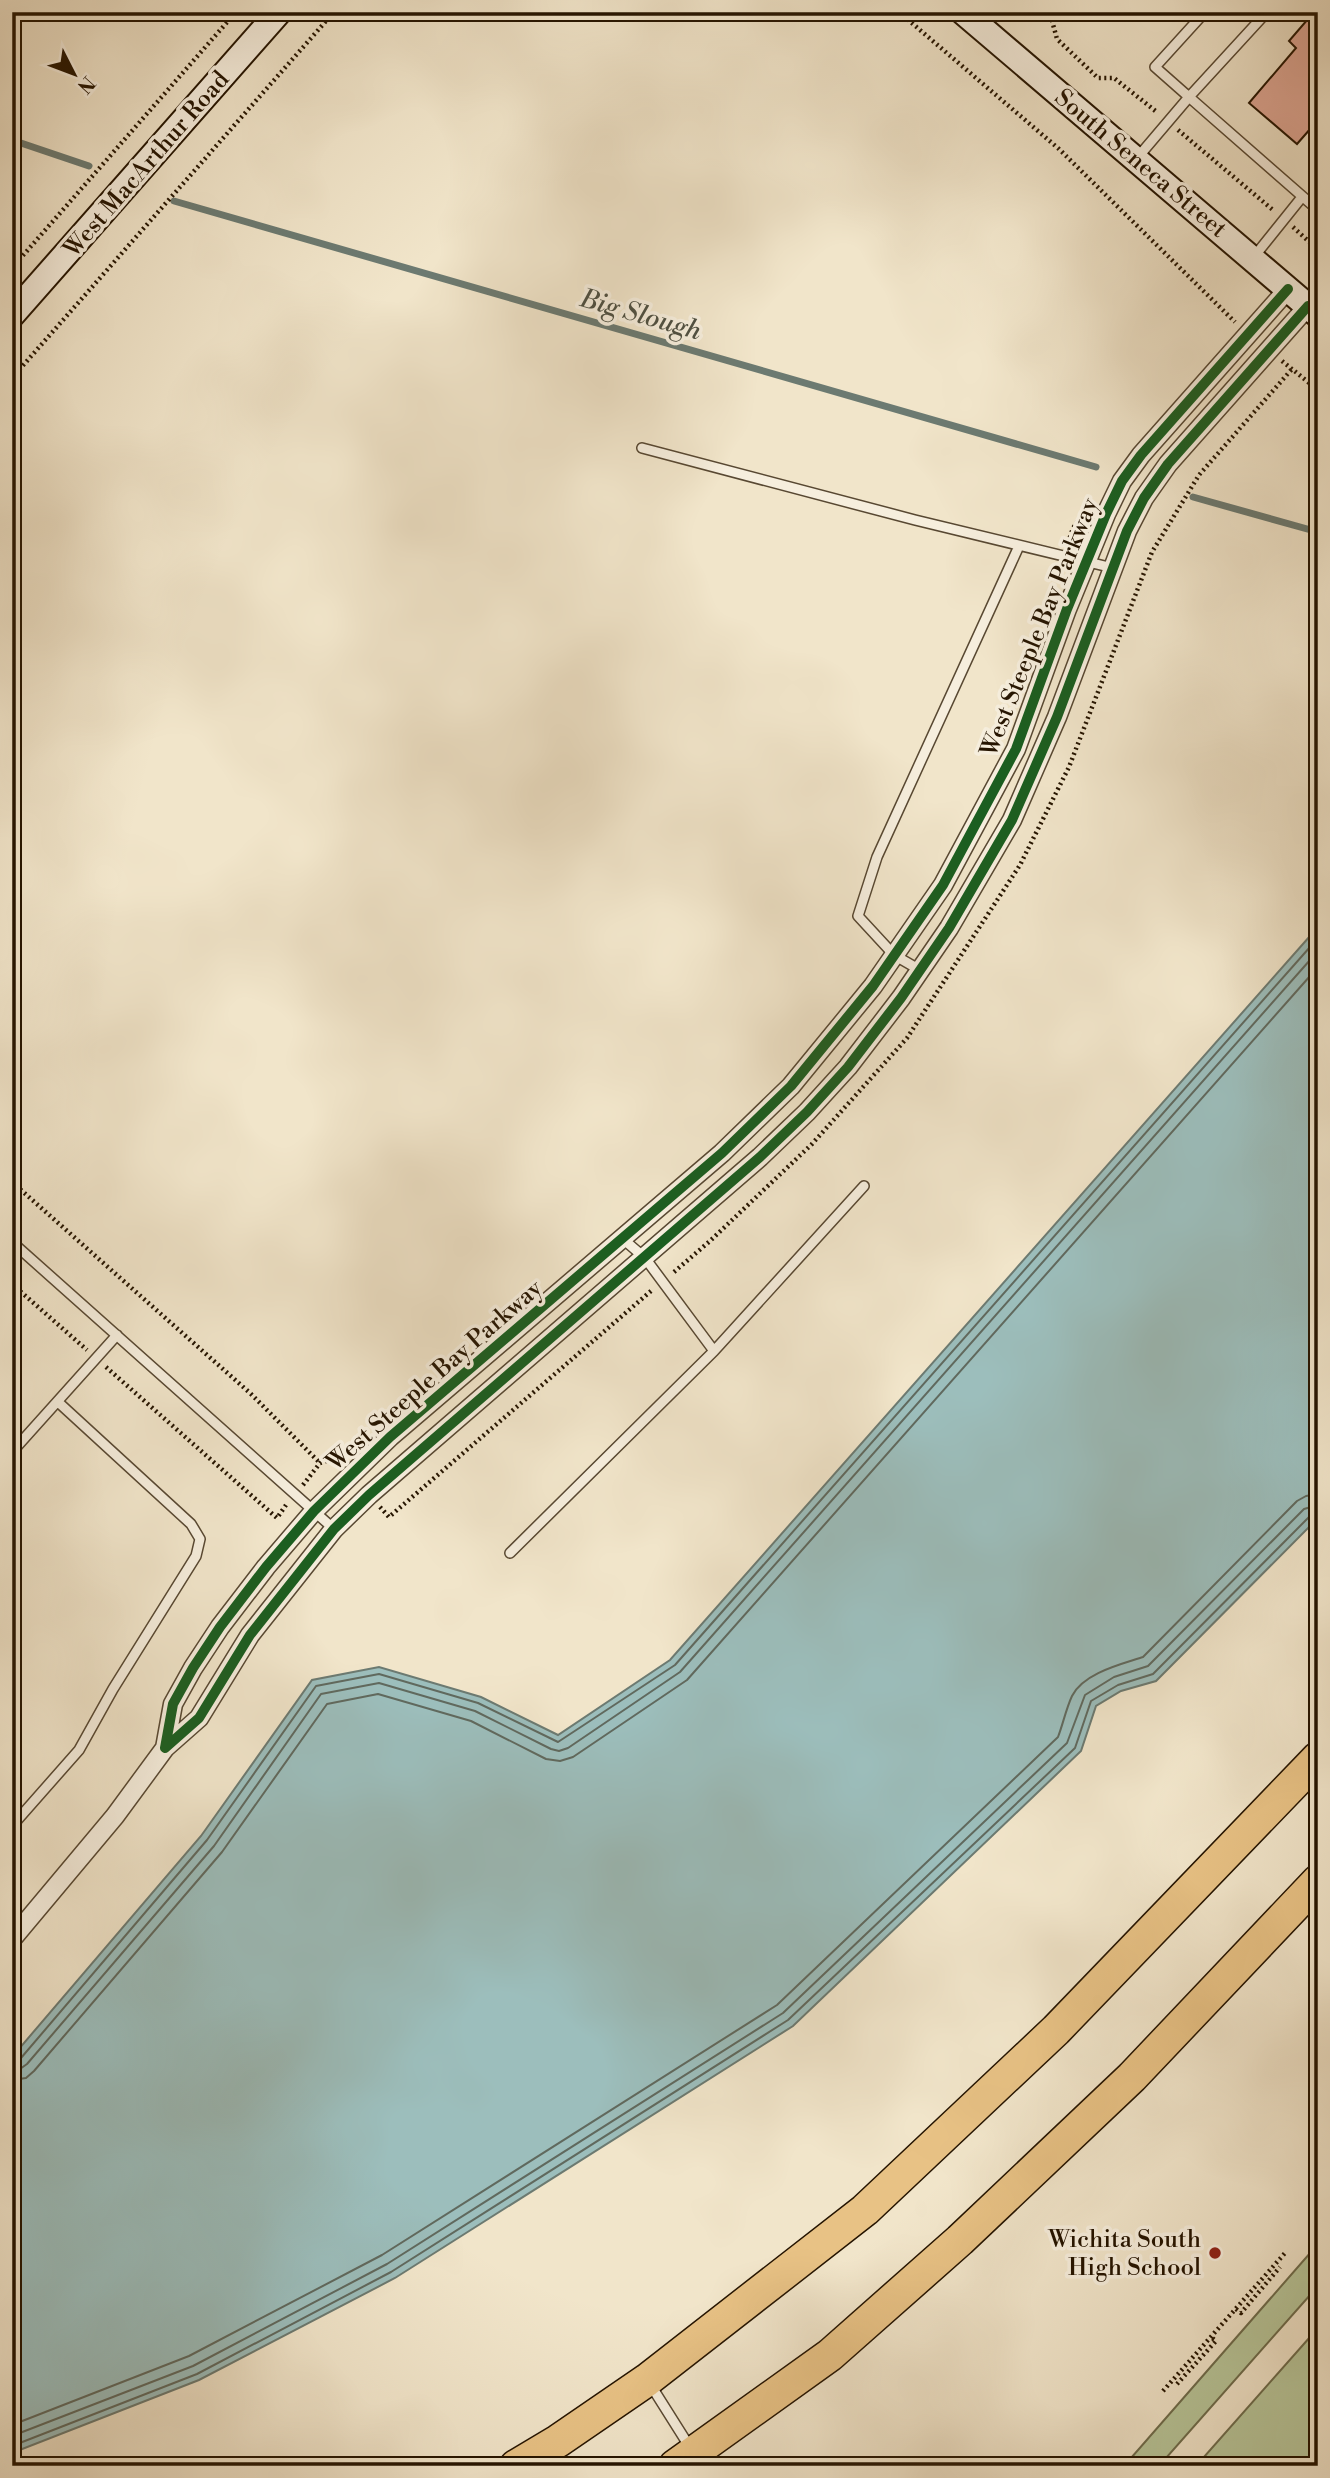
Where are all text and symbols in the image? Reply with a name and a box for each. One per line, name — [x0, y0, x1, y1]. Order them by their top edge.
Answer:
north arrow — [38, 38, 108, 108]
street label: West MacArthur Road — [57, 65, 236, 265]
text: N — [72, 71, 100, 98]
street label: South Seneca Street — [1048, 83, 1233, 245]
water label: Big Slough — [576, 282, 705, 348]
street label: West Steeple Bay Parkway — [974, 493, 1106, 762]
street label: West Steeple Bay Parkway — [320, 1274, 549, 1478]
place label: Wichita South High School — [1047, 2225, 1201, 2283]
marker: Wichita South High School — [1207, 2245, 1223, 2261]

